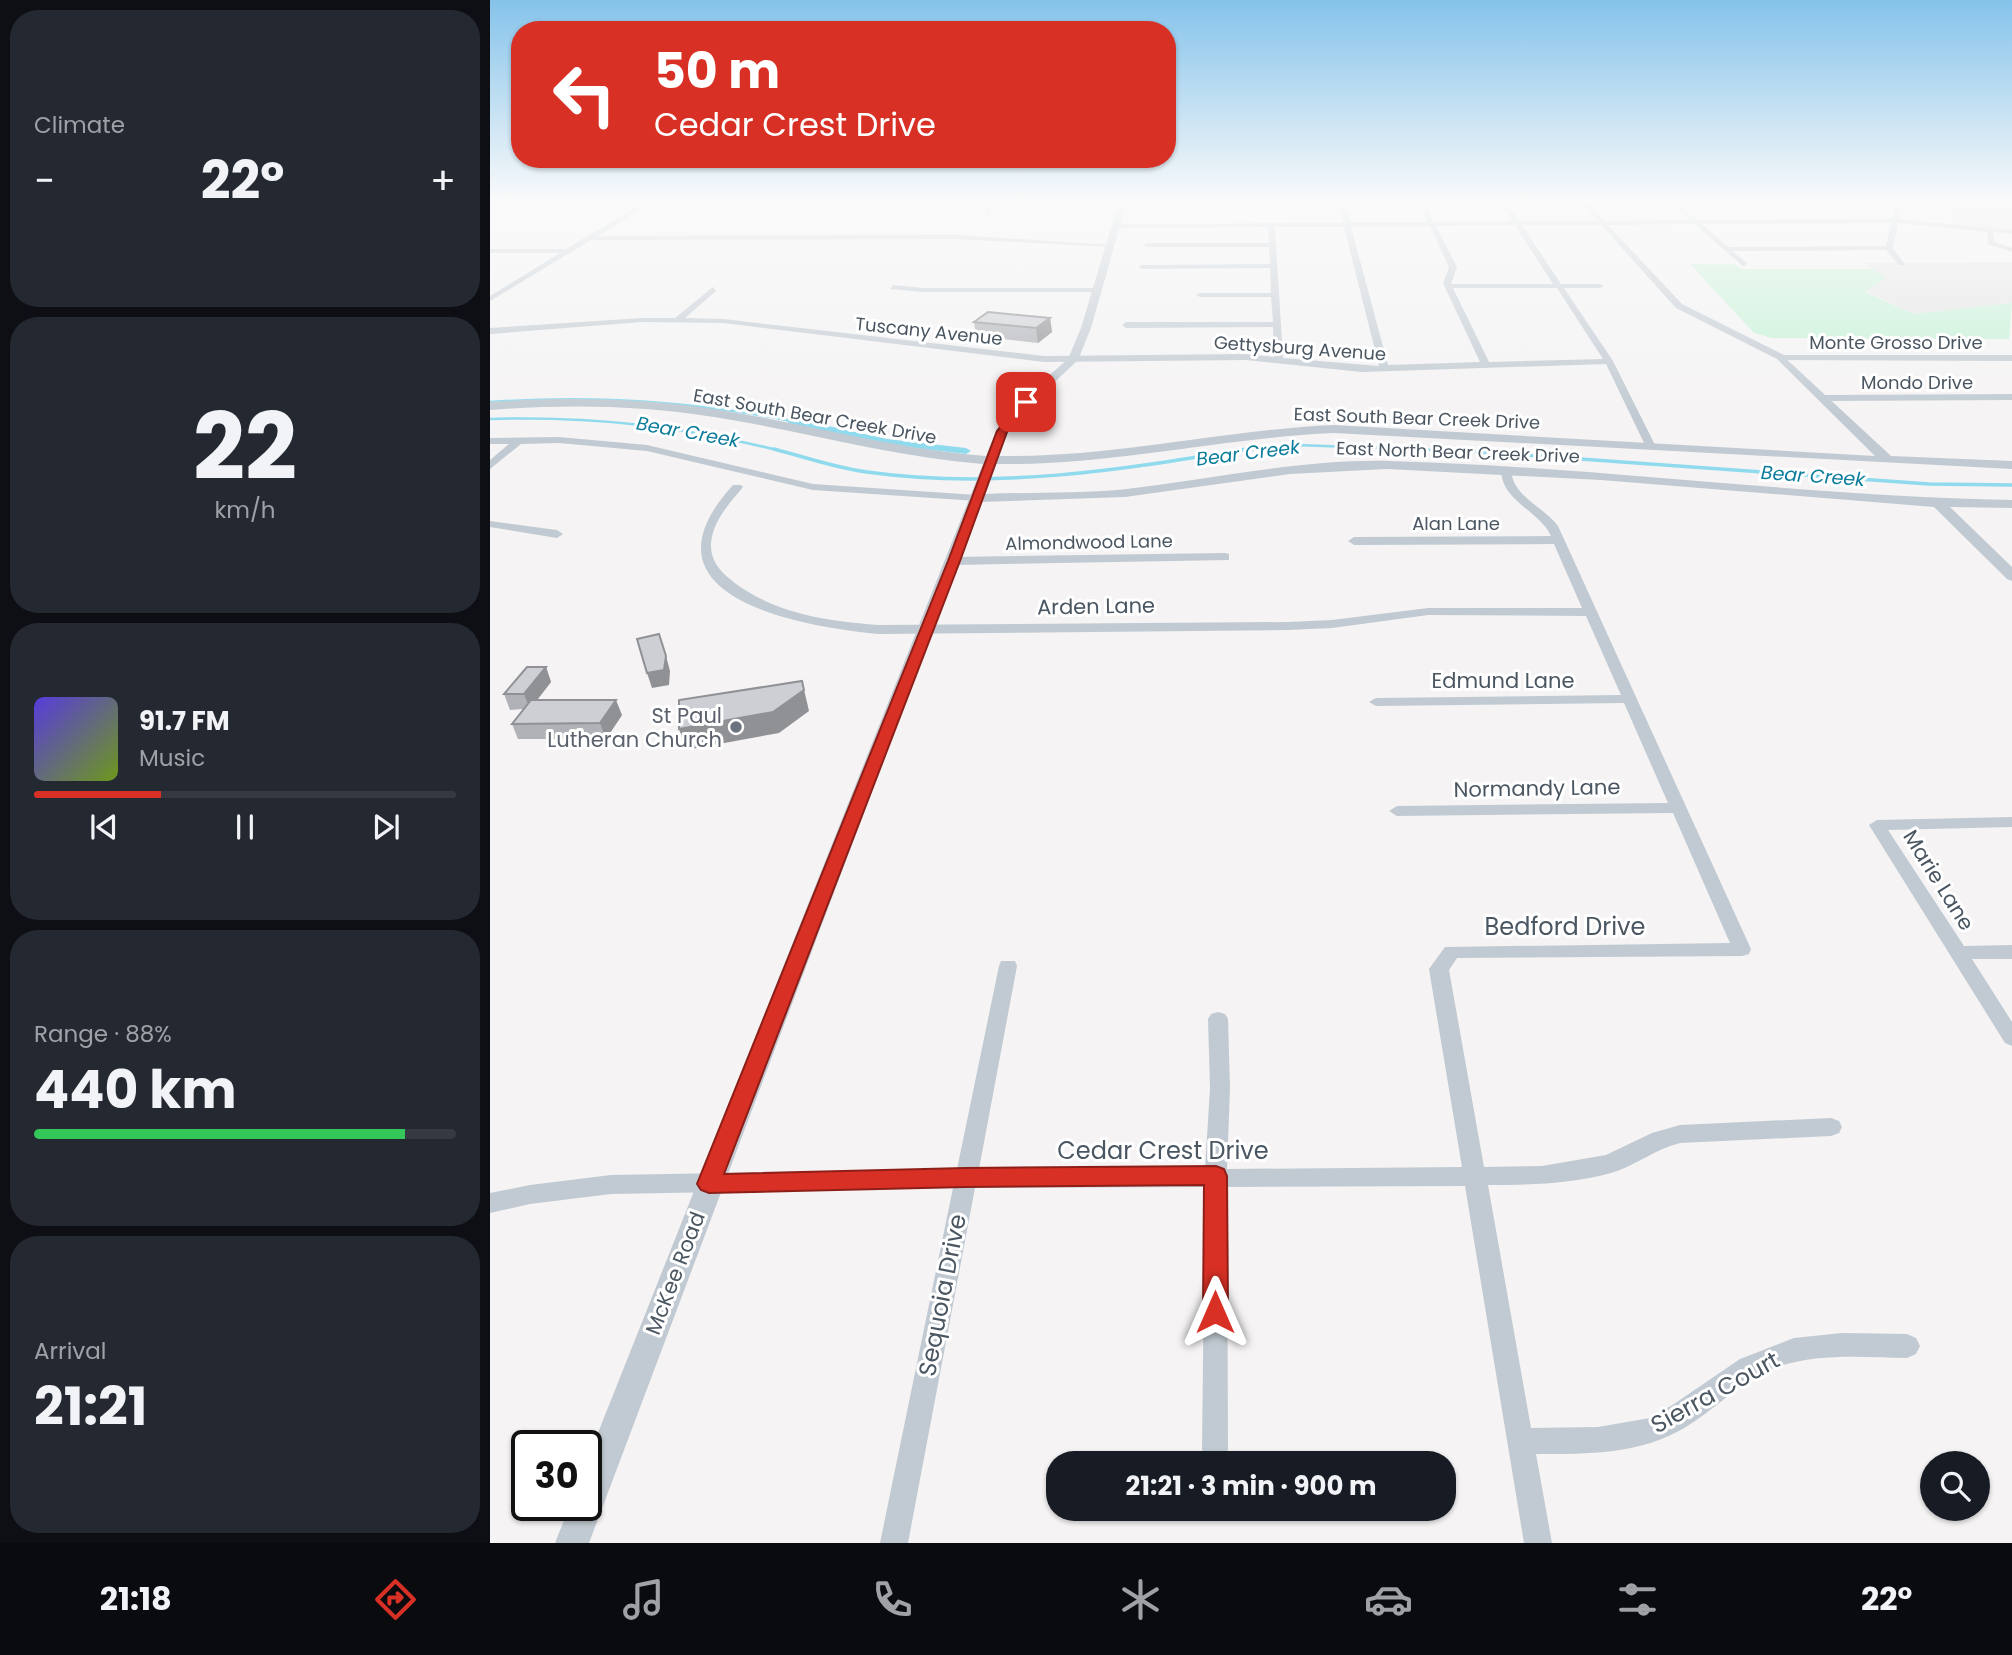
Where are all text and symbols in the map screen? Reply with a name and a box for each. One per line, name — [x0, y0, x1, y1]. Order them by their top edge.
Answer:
text: 50 m — [654, 37, 780, 105]
icon: left — [539, 49, 630, 140]
text: Cedar Crest Drive — [654, 102, 936, 147]
text: Climate — [34, 109, 125, 141]
text: 22° — [201, 144, 284, 217]
text: − — [34, 154, 55, 207]
text: + — [430, 154, 456, 207]
street label: Tuscany Avenue — [854, 311, 1004, 351]
street label: Gettysburg Avenue — [1213, 330, 1387, 366]
street label: Monte Grosso Drive — [1809, 330, 1983, 355]
street label: Mondo Drive — [1861, 370, 1973, 395]
pin — [996, 372, 1056, 432]
street label: East South Bear Creek Drive — [691, 382, 939, 450]
text: 22 — [193, 383, 297, 511]
icon: arrive — [1007, 383, 1045, 421]
street label: East South Bear Creek Drive — [1293, 401, 1541, 435]
water label: Bear Creek — [634, 410, 743, 455]
water label: Bear Creek — [1195, 433, 1303, 473]
street label: East North Bear Creek Drive — [1336, 435, 1580, 469]
water label: Bear Creek — [1760, 459, 1867, 493]
text: km/h — [214, 494, 276, 526]
street label: Alan Lane — [1412, 511, 1500, 536]
street label: Almondwood Lane — [1005, 528, 1173, 556]
street label: Arden Lane — [1037, 590, 1155, 622]
street label: Edmund Lane — [1431, 666, 1575, 695]
place label: St Paul Lutheran Church — [547, 701, 722, 754]
text: 91.7 FM — [139, 703, 230, 739]
marker: St Paul Lutheran Church — [728, 719, 744, 735]
text: Music — [139, 742, 205, 774]
street label: Normandy Lane — [1453, 772, 1621, 804]
icon: previous — [85, 808, 123, 846]
icon: pause — [226, 808, 264, 846]
icon: next — [367, 808, 405, 846]
street label: Marie Lane — [1897, 824, 1981, 936]
street label: Bedford Drive — [1485, 910, 1645, 943]
text: Range · 88% — [34, 1018, 172, 1050]
text: 440 km — [34, 1053, 237, 1126]
street label: Cedar Crest Drive — [1057, 1134, 1269, 1167]
street label: McKee Road — [638, 1207, 712, 1339]
street label: Sequoia Drive — [910, 1211, 974, 1379]
position arrow — [1178, 1275, 1252, 1349]
text: Arrival — [34, 1335, 106, 1367]
street label: Sierra Court — [1645, 1343, 1785, 1441]
text: 21:21 — [34, 1370, 147, 1443]
speed limit sign: 30 — [511, 1430, 602, 1521]
map controls — [1920, 1451, 1990, 1521]
button: search — [1920, 1451, 1990, 1521]
text: 21:21 · 3 min · 900 m — [1125, 1468, 1377, 1504]
icon: directions — [371, 1575, 420, 1624]
icon: music — [619, 1575, 668, 1624]
icon: phone — [868, 1575, 917, 1624]
icon: climate — [1116, 1575, 1165, 1624]
icon: car — [1364, 1575, 1413, 1624]
icon: filters — [1613, 1575, 1662, 1624]
text: 21:18 — [100, 1576, 172, 1621]
text: 22° — [1861, 1576, 1912, 1621]

